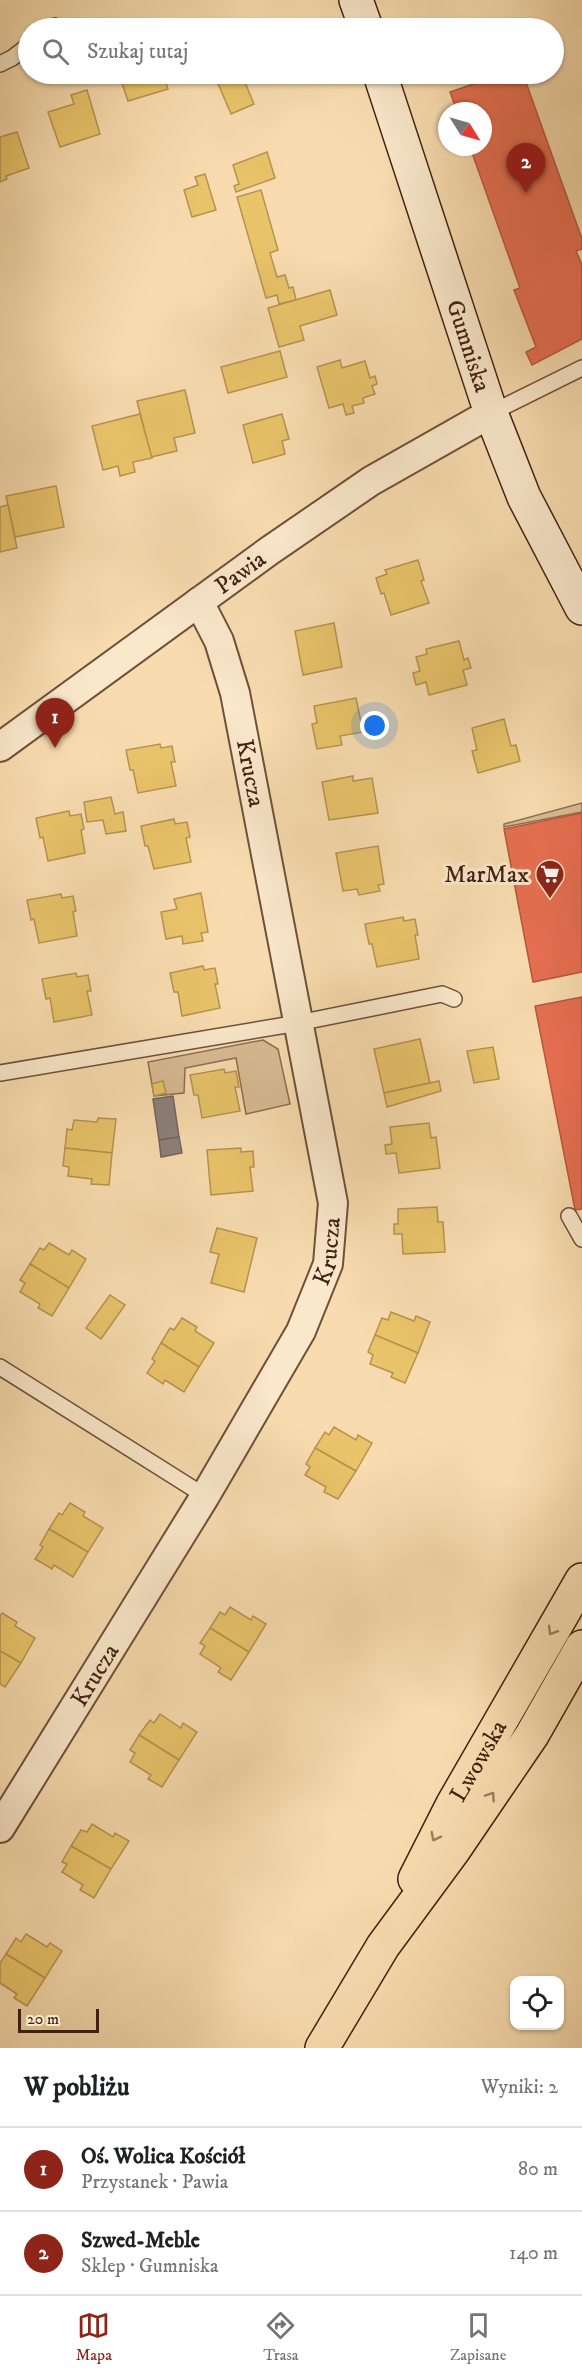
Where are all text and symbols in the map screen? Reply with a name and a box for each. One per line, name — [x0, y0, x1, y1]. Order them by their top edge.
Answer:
search box — [18, 18, 564, 84]
icon: search — [39, 35, 72, 68]
text: Szukaj tutaj — [87, 38, 188, 65]
north arrow — [438, 102, 492, 156]
pin: 2 — [506, 144, 546, 193]
street label: Gumniska — [439, 296, 497, 397]
street label: Pawia — [209, 544, 273, 601]
pin: 1 — [36, 698, 74, 748]
your location — [360, 711, 389, 740]
street label: Krucza — [229, 737, 271, 810]
supermarket icon: MarMax — [534, 858, 566, 900]
place label: MarMax — [444, 860, 529, 890]
street label: Krucza — [307, 1215, 348, 1290]
one-way arrow — [548, 1625, 560, 1635]
street label: Krucza — [65, 1638, 127, 1712]
street label: Lwowska — [443, 1714, 515, 1808]
one-way arrow — [484, 1792, 495, 1803]
one-way arrow — [431, 1830, 442, 1841]
map controls — [510, 1976, 564, 2030]
button: locate — [510, 1976, 564, 2030]
scale bar — [18, 2006, 99, 2034]
text: 20 m — [27, 2009, 59, 2029]
text: W pobliżu — [24, 2071, 129, 2104]
text: Wyniki: 2 — [481, 2075, 558, 2100]
text: Oś. Wolica Kościół — [81, 2143, 245, 2170]
text: 1 — [40, 2157, 47, 2182]
text: 80 m — [518, 2157, 558, 2182]
text: Przystanek · Pawia — [81, 2170, 228, 2195]
text: Szwed-Meble — [81, 2227, 200, 2254]
text: 2 — [39, 2241, 48, 2266]
text: 140 m — [509, 2241, 558, 2266]
text: Sklep · Gumniska — [81, 2254, 218, 2279]
tab: Mapa — [76, 2309, 112, 2365]
tab: Trasa — [263, 2309, 299, 2365]
tab: Zapisane — [450, 2309, 506, 2365]

